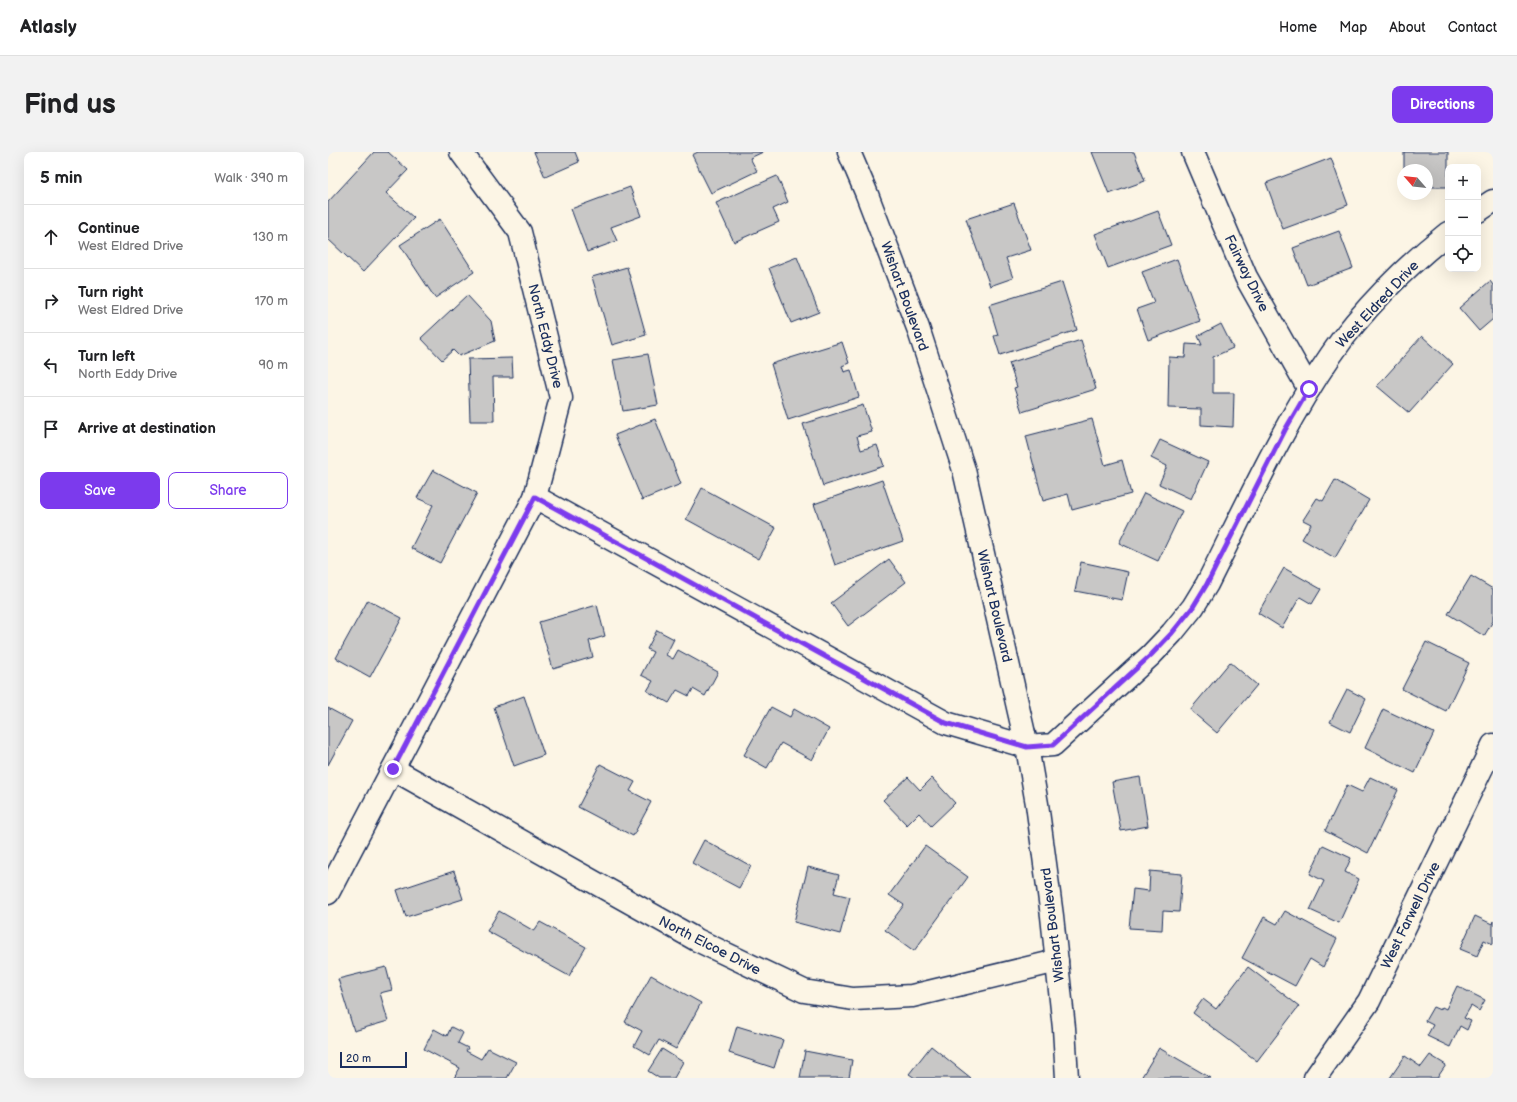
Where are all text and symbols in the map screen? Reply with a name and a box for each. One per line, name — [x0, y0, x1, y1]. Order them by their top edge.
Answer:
text: Atlasly — [20, 16, 77, 39]
text: Home — [1279, 19, 1317, 36]
text: Map — [1339, 19, 1367, 36]
text: About — [1389, 19, 1426, 36]
text: Contact — [1448, 19, 1497, 36]
button: Directions — [1392, 86, 1493, 123]
text: Find us — [24, 88, 116, 121]
north arrow — [1397, 164, 1433, 200]
map controls — [1445, 164, 1481, 272]
button: + — [1445, 164, 1481, 200]
text: 5 min — [40, 168, 83, 188]
text: Walk · 390 m — [214, 170, 288, 186]
button: − — [1445, 200, 1481, 236]
text: Continue — [78, 219, 140, 238]
icon: ahead — [40, 226, 62, 248]
text: 130 m — [253, 229, 288, 245]
street label: Fairway Drive — [1221, 232, 1272, 314]
button: locate — [1445, 236, 1481, 272]
text: West Eldred Drive — [78, 238, 183, 254]
street label: Wishart Boulevard — [877, 239, 932, 353]
street label: West Eldred Drive — [1332, 257, 1422, 352]
street label: North Eddy Drive — [524, 282, 567, 390]
text: Turn right — [78, 283, 143, 302]
icon: right — [40, 290, 62, 312]
text: 170 m — [255, 293, 288, 309]
text: West Eldred Drive — [78, 302, 183, 318]
text: Turn left — [78, 347, 135, 366]
icon: left — [40, 354, 62, 376]
text: 90 m — [259, 357, 288, 373]
text: North Eddy Drive — [78, 366, 177, 382]
route start — [1300, 380, 1318, 398]
icon: arrive — [40, 418, 62, 440]
text: Arrive at destination — [78, 419, 216, 438]
button: Save — [40, 472, 160, 509]
button: Share — [168, 472, 288, 509]
street label: Wishart Boulevard — [973, 548, 1016, 664]
route end — [384, 760, 402, 778]
street label: West Farwell Drive — [1377, 859, 1444, 971]
street label: Wishart Boulevard — [1037, 867, 1068, 983]
street label: North Elcoe Drive — [656, 912, 764, 978]
scale bar — [340, 1050, 407, 1069]
text: 20 m — [346, 1052, 371, 1065]

